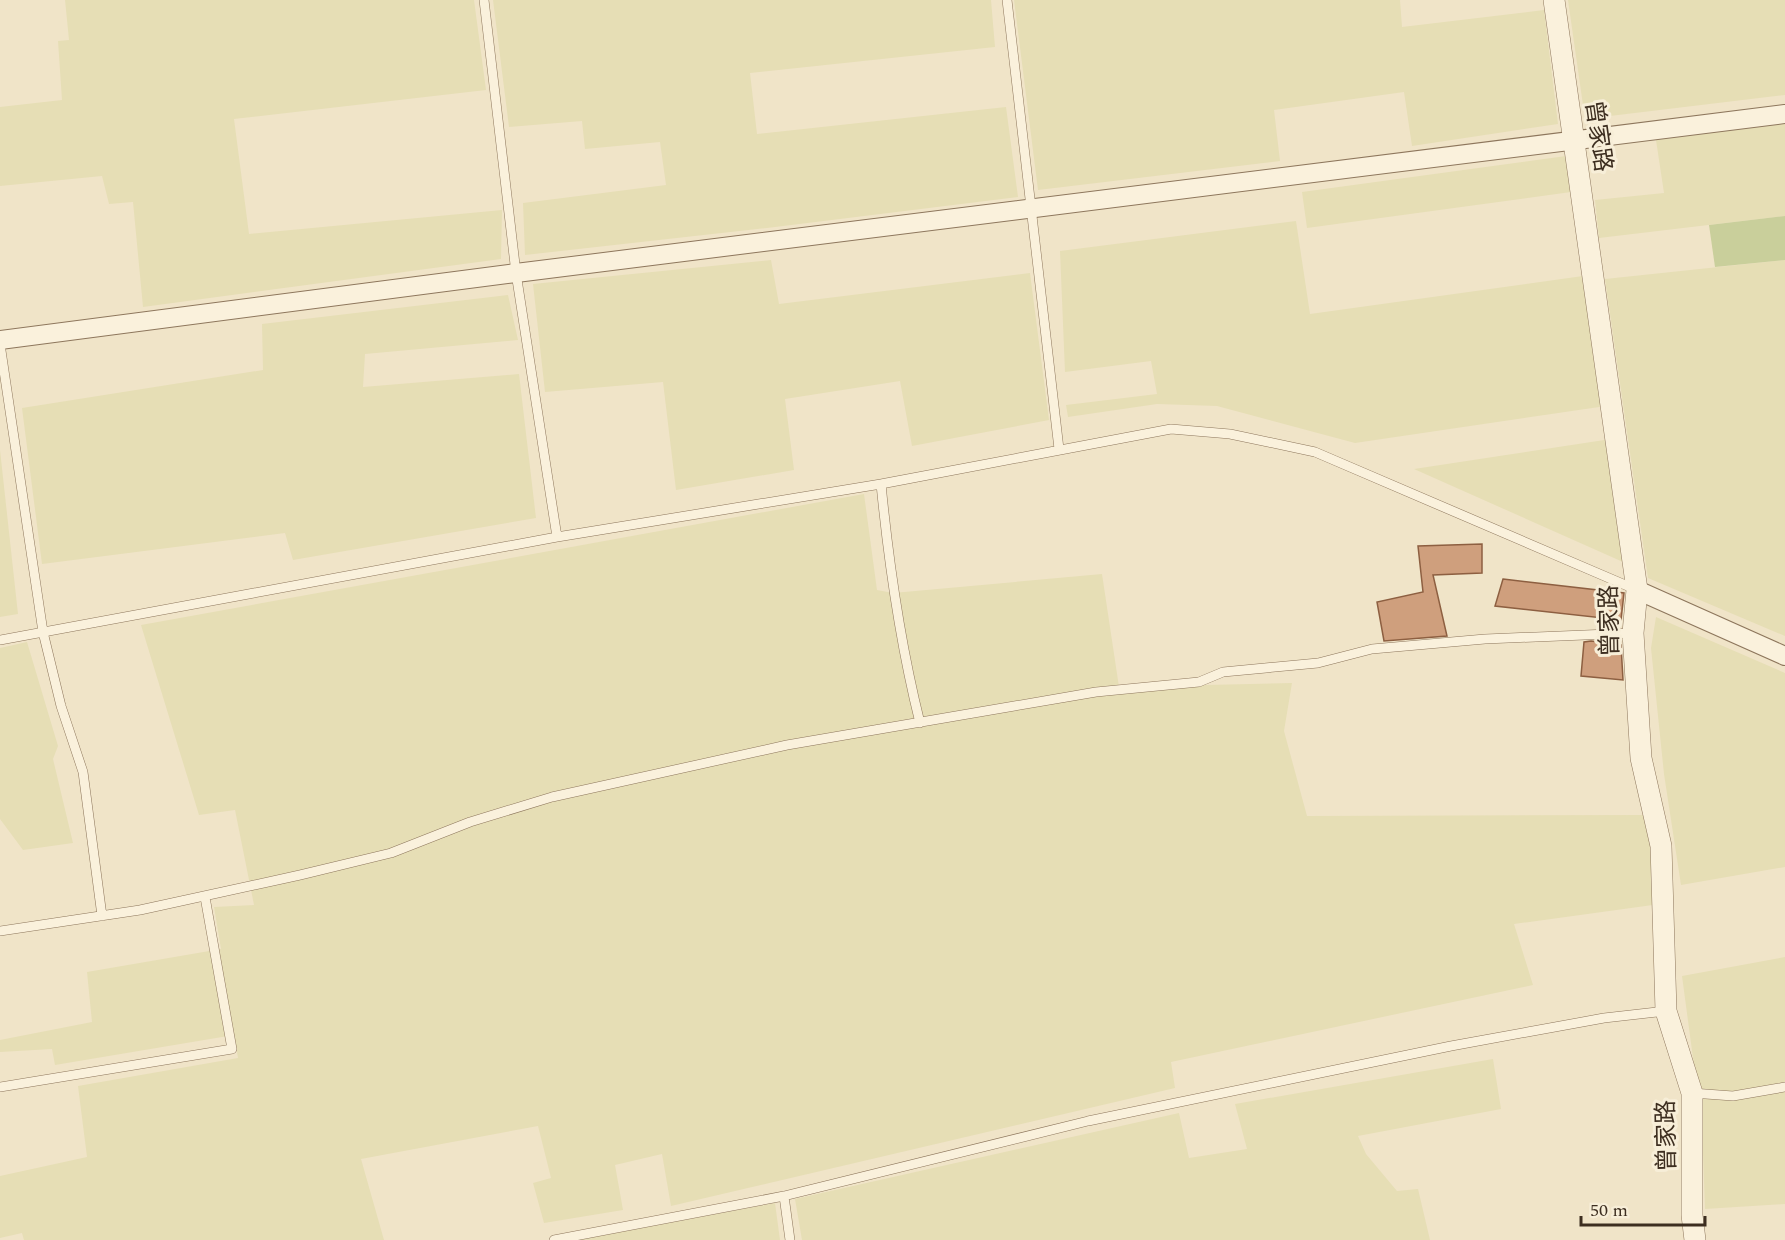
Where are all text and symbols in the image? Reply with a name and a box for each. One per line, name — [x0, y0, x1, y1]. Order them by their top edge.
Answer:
street label: 曾家路 — [1575, 98, 1621, 174]
street label: 曾家路 — [1591, 585, 1629, 657]
street label: 曾家路 — [1648, 1100, 1686, 1172]
scale bar — [1581, 1189, 1706, 1227]
text: 50 m — [1590, 1197, 1628, 1224]

